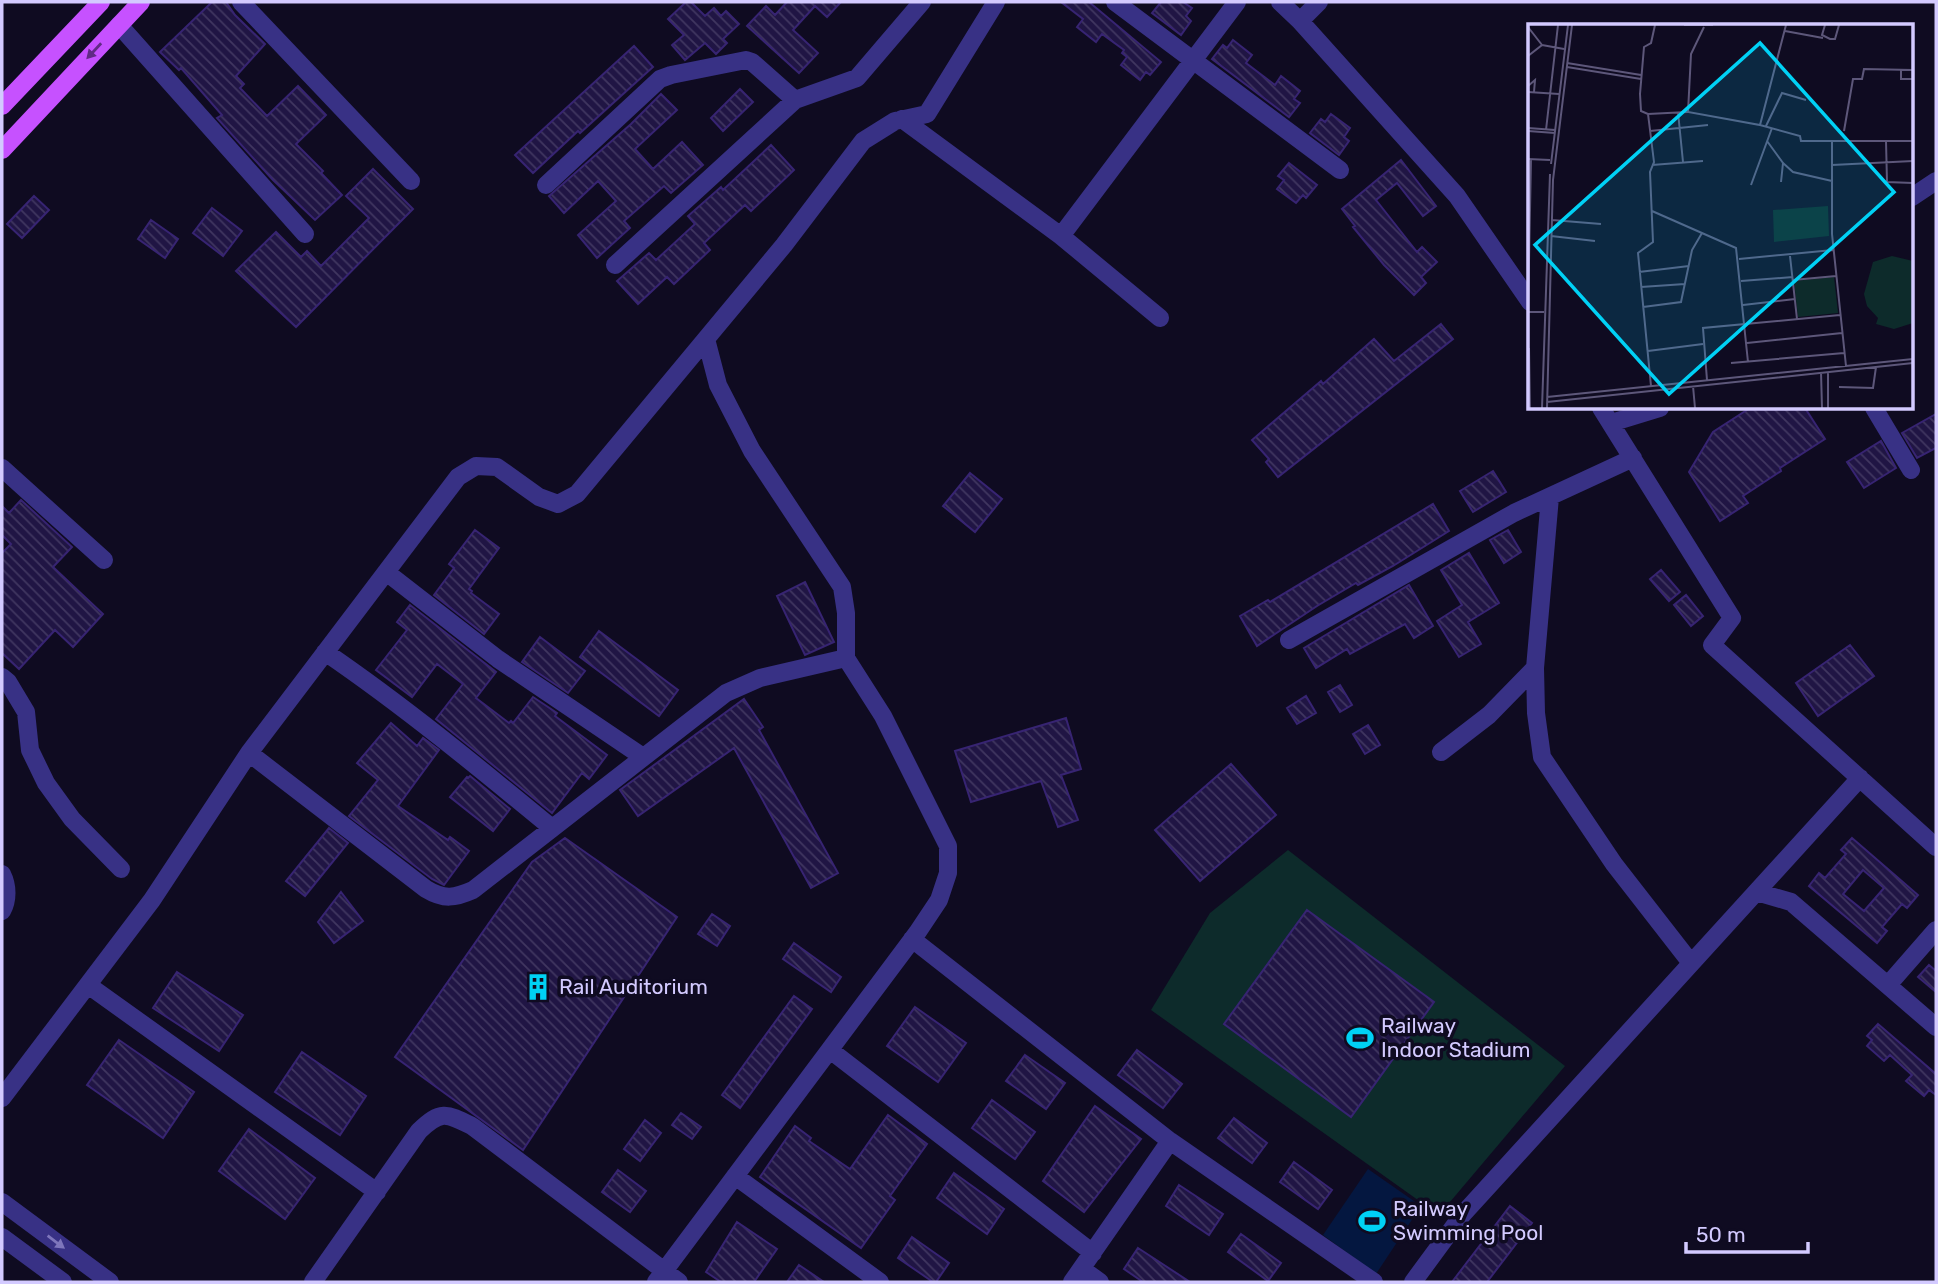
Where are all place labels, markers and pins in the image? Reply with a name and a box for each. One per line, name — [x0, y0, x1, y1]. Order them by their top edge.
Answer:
building icon: Rail Auditorium — [523, 972, 553, 1002]
place label: Rail Auditorium — [559, 974, 708, 999]
place label: Railway Indoor Stadium — [1381, 1013, 1530, 1062]
sports icon: Railway Indoor Stadium — [1345, 1023, 1375, 1053]
place label: Railway Swimming Pool — [1393, 1196, 1543, 1245]
sports icon: Railway Swimming Pool — [1357, 1206, 1387, 1236]

